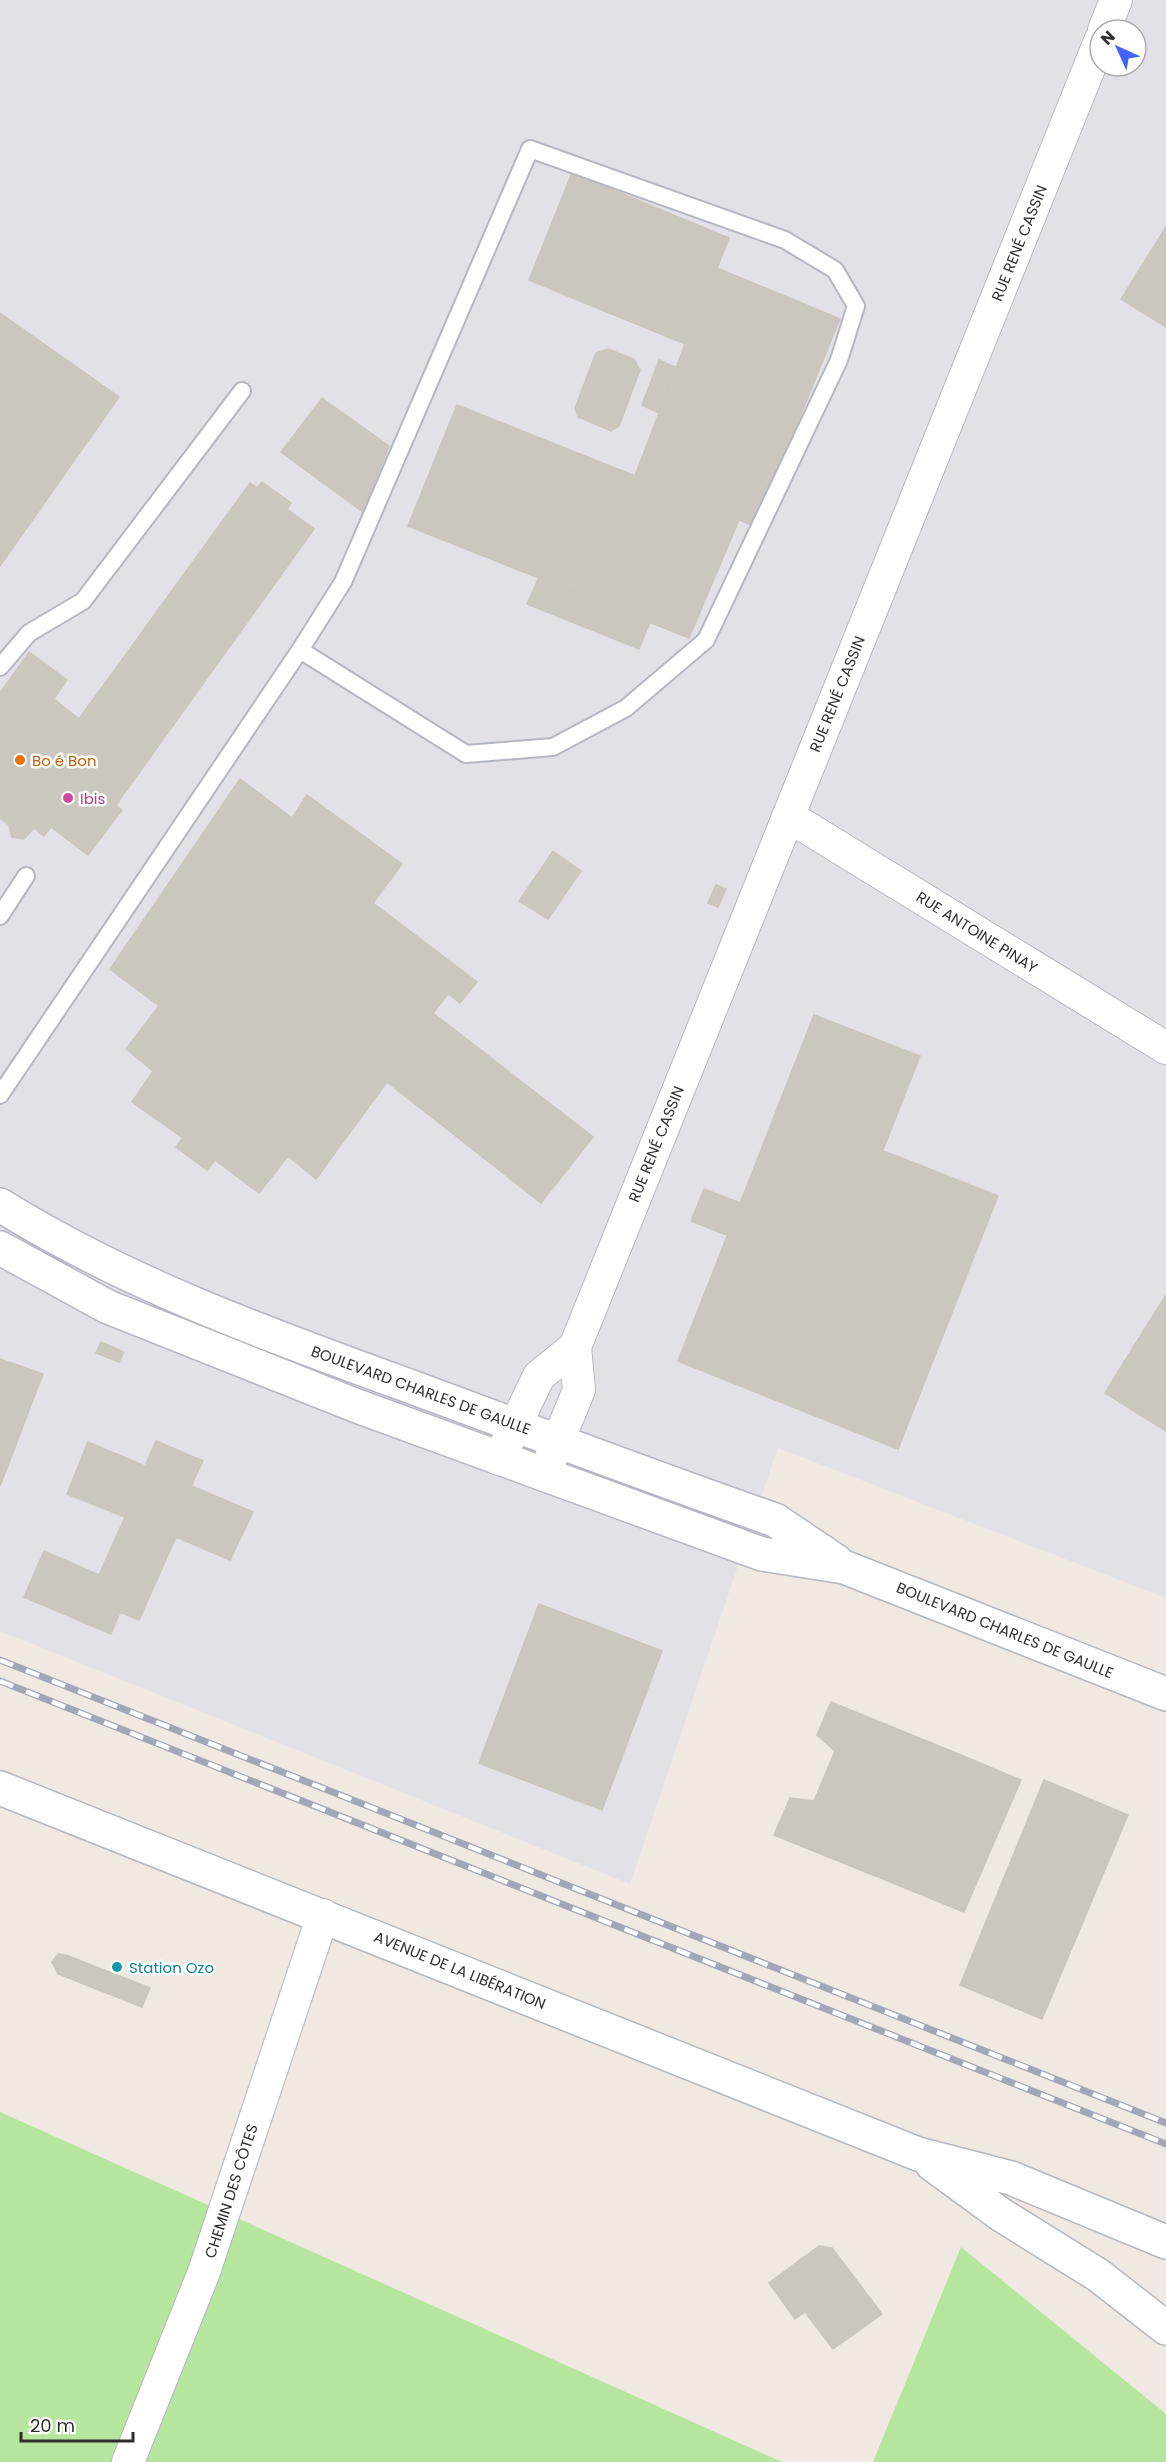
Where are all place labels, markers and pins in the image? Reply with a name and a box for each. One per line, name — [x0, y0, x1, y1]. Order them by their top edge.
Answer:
place label: Bo é Bon — [32, 750, 97, 771]
marker: Bo é Bon — [13, 753, 27, 767]
place label: Ibis — [80, 788, 106, 809]
marker: Ibis — [61, 791, 75, 805]
place label: Station Ozo — [129, 1957, 214, 1978]
marker: Station Ozo — [110, 1960, 124, 1974]

